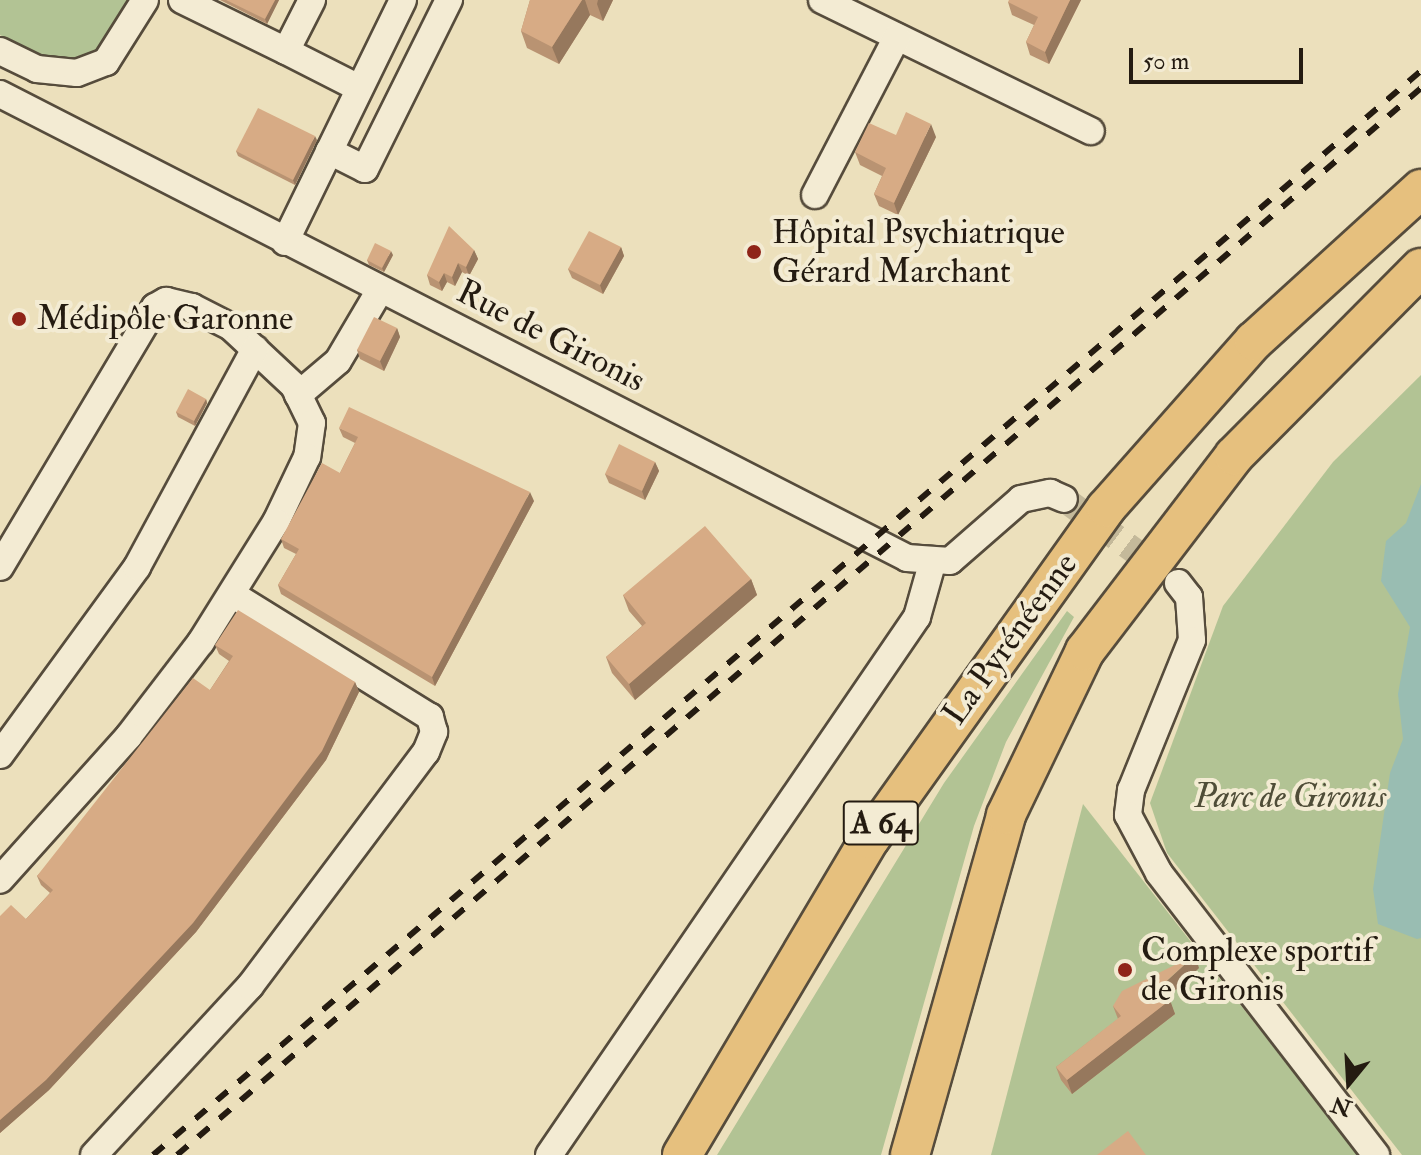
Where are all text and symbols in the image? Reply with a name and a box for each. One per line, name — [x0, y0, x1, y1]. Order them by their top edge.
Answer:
scale bar — [1133, 32, 1307, 82]
text: 50 m — [1143, 46, 1189, 77]
place label: Hôpital Psychiatrique Gérard Marchant — [772, 212, 1065, 292]
marker: Hôpital Psychiatrique Gérard Marchant — [743, 241, 765, 263]
street label: Rue de Gironis — [450, 271, 652, 401]
place label: Médipôle Garonne — [37, 299, 293, 339]
marker: Médipôle Garonne — [8, 308, 30, 330]
street label: La Pyrénéenne — [934, 545, 1086, 733]
park label: Parc de Gironis — [1194, 777, 1386, 817]
road number: A 64 — [841, 795, 921, 851]
place label: Complexe sportif de Gironis — [1141, 930, 1373, 1010]
marker: Complexe sportif de Gironis — [1116, 961, 1134, 979]
north arrow — [1309, 1043, 1389, 1123]
text: N — [1328, 1089, 1355, 1122]

